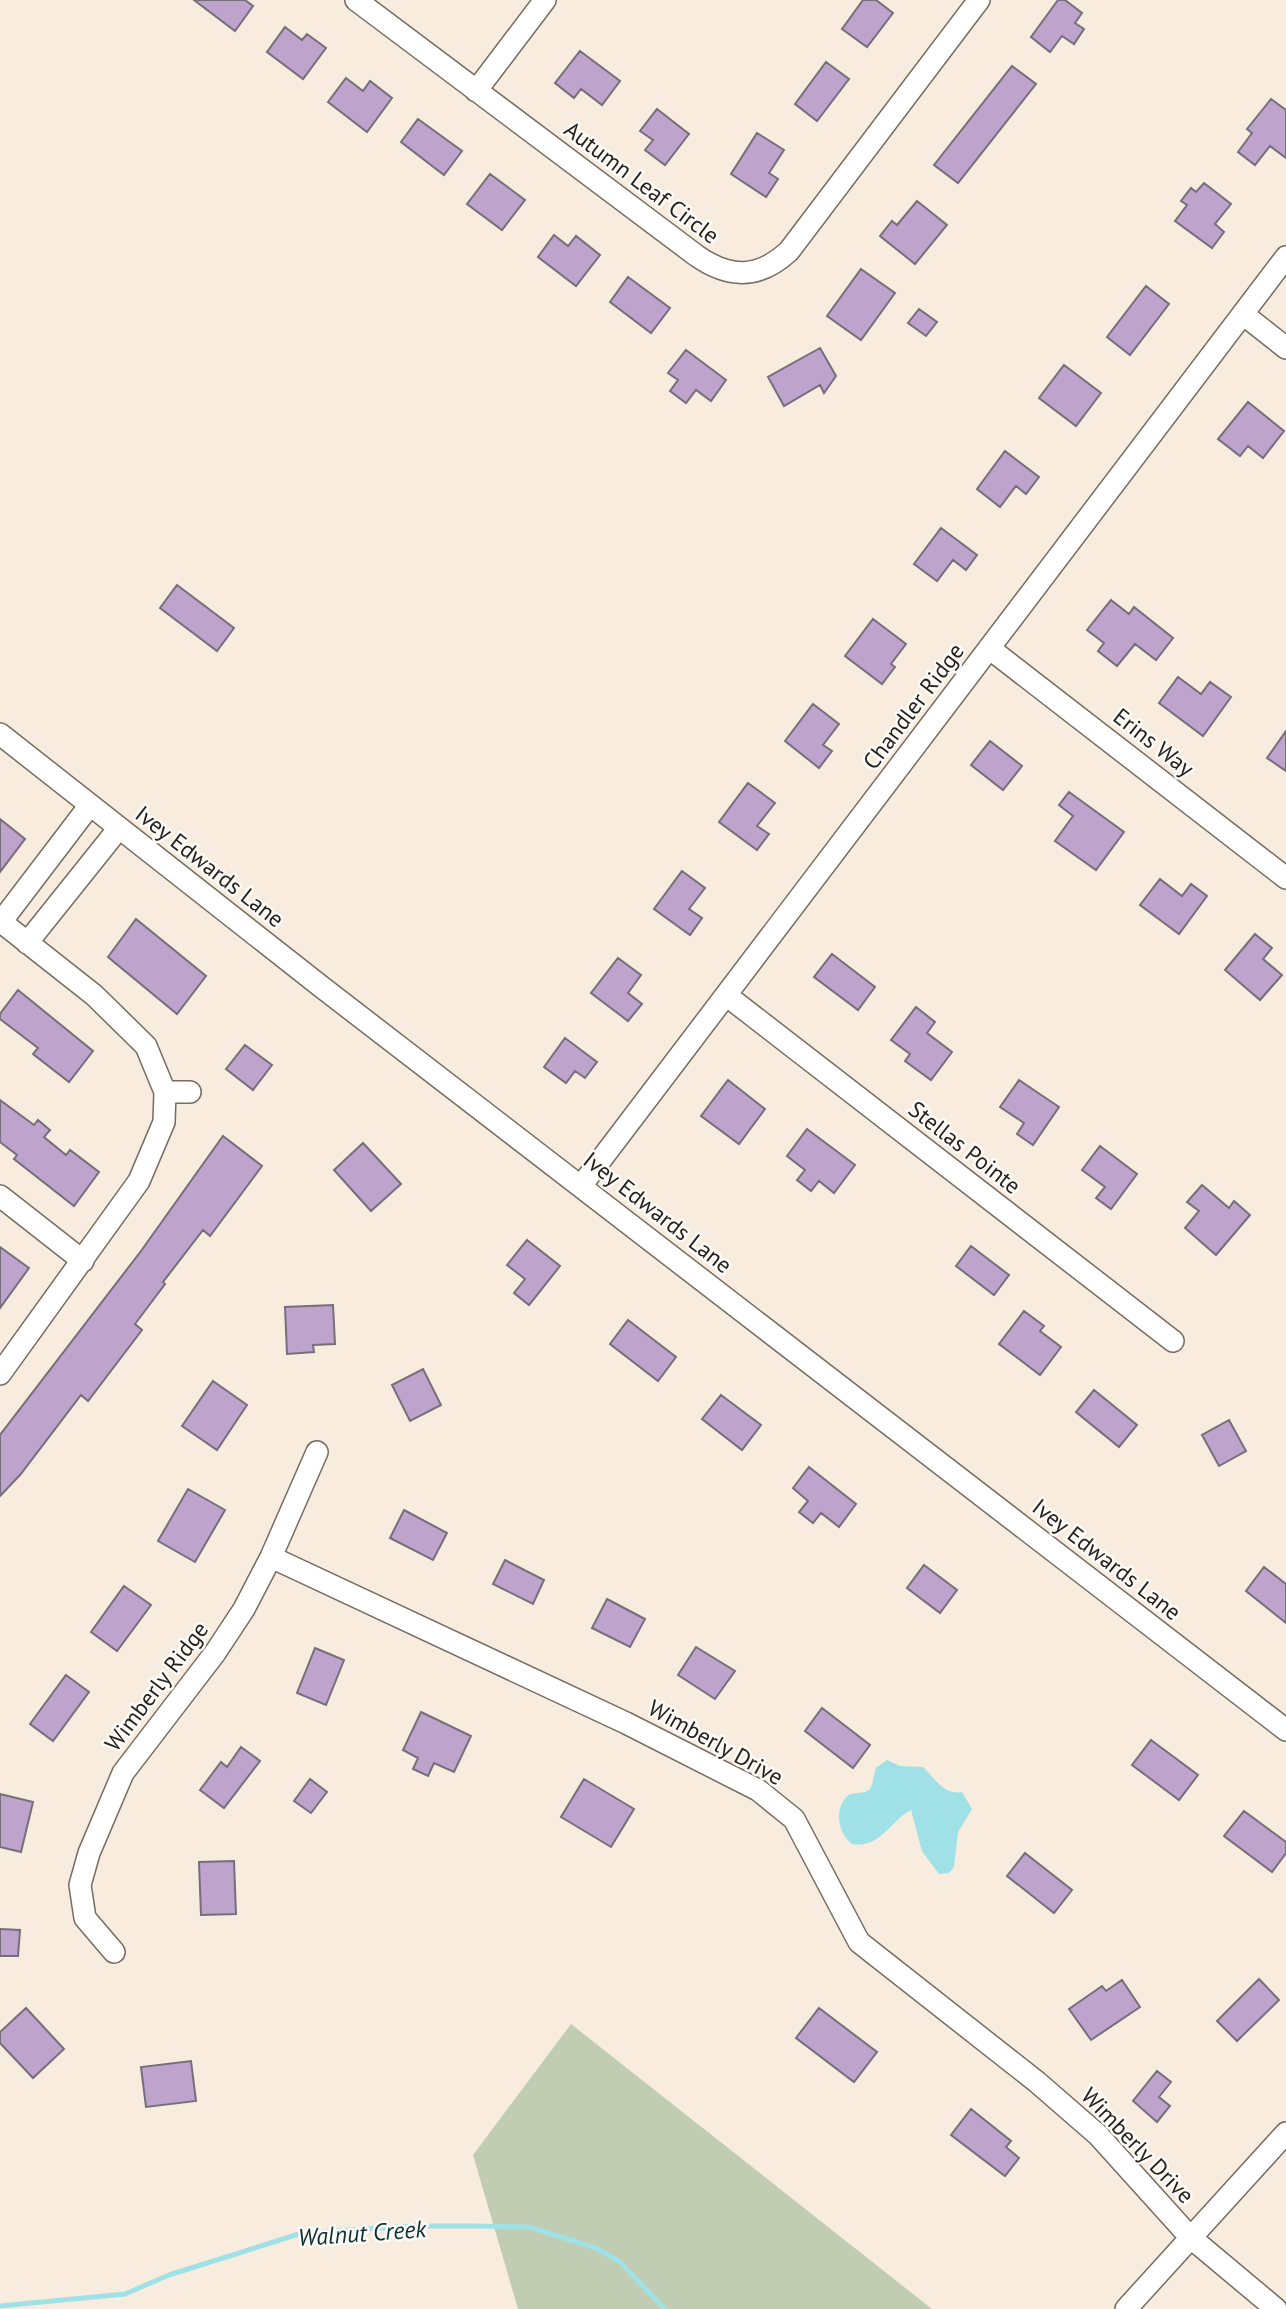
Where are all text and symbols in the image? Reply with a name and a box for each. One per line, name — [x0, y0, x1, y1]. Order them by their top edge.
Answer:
street label: Autumn Leaf Circle — [559, 114, 725, 250]
street label: Chandler Ridge — [856, 637, 970, 775]
street label: Erins Way — [1108, 701, 1200, 783]
street label: Ivey Edwards Lane — [130, 799, 290, 933]
street label: Stellas Pointe — [903, 1094, 1027, 1200]
street label: Ivey Edwards Lane — [578, 1145, 738, 1279]
street label: Ivey Edwards Lane — [1027, 1492, 1187, 1626]
street label: Wimberly Ridge — [98, 1615, 214, 1757]
street label: Wimberly Drive — [643, 1693, 789, 1791]
street label: Wimberly Drive — [1075, 2081, 1201, 2209]
water label: Walnut Creek — [297, 2213, 428, 2253]

